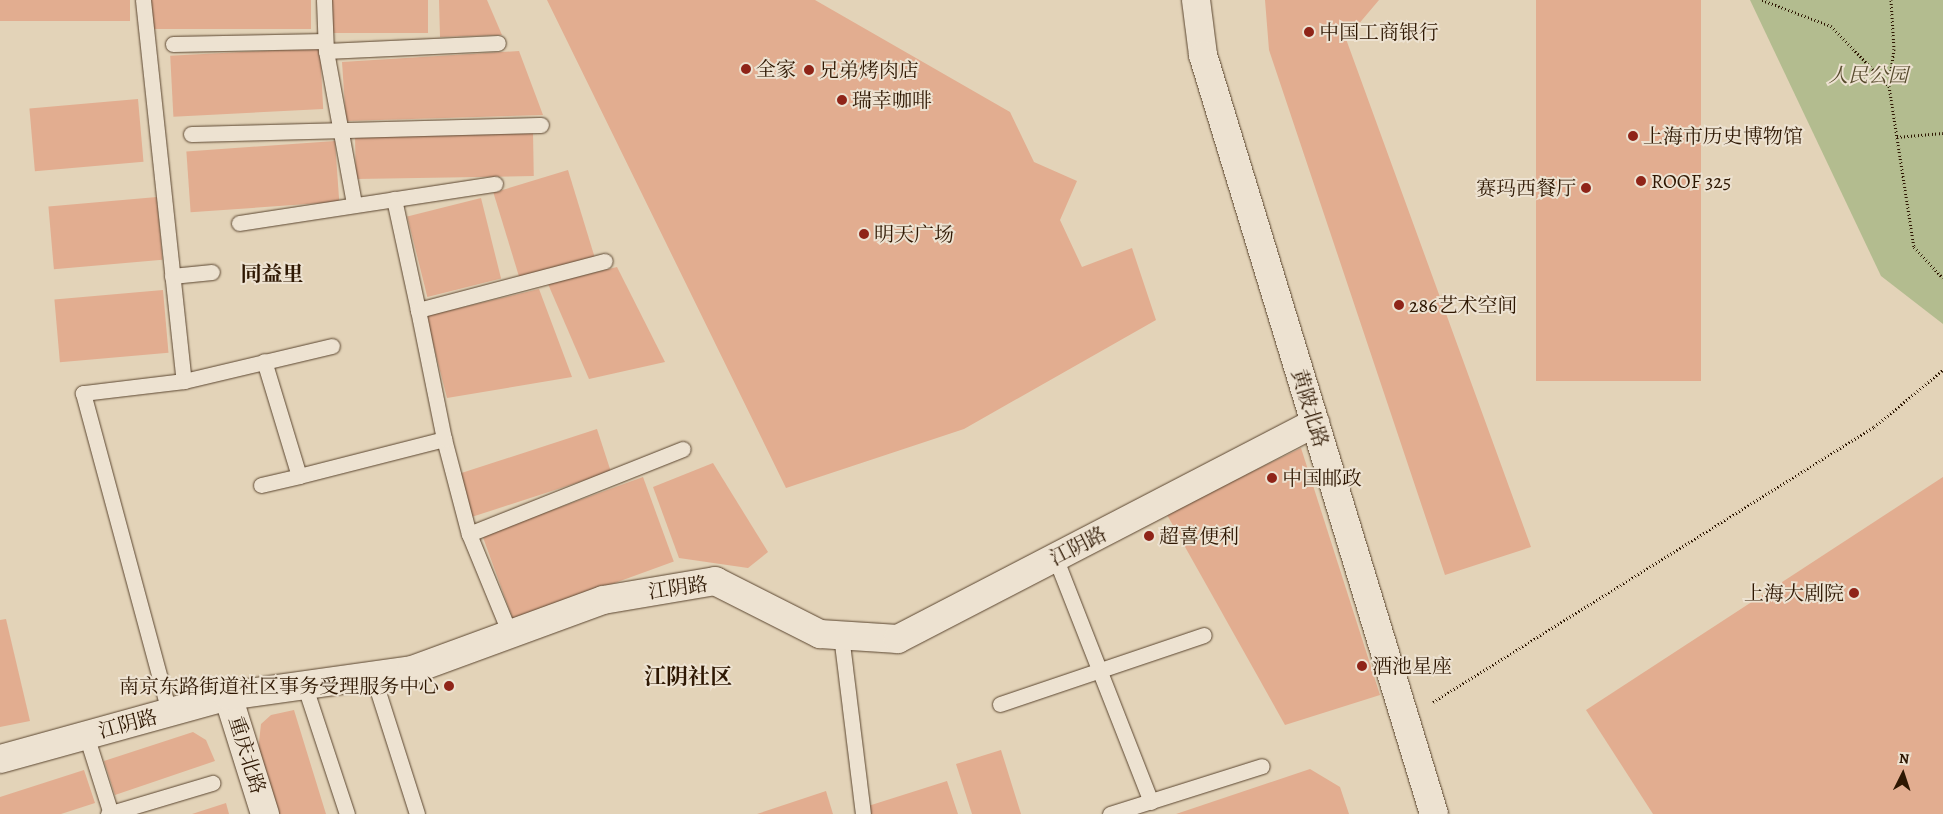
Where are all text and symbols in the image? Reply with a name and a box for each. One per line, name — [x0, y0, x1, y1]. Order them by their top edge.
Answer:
place label: 中国工商银行 — [1319, 20, 1439, 44]
marker: 中国工商银行 — [1303, 26, 1315, 38]
place label: 全家 — [756, 57, 796, 81]
place label: 兄弟烤肉店 — [819, 58, 919, 82]
marker: 全家 — [740, 63, 752, 75]
park label: 人民公园 — [1828, 63, 1908, 87]
marker: 兄弟烤肉店 — [803, 64, 815, 76]
place label: 瑞幸咖啡 — [852, 88, 932, 112]
marker: 瑞幸咖啡 — [836, 94, 848, 106]
place label: 上海市历史博物馆 — [1643, 124, 1803, 148]
marker: 上海市历史博物馆 — [1627, 130, 1639, 142]
place label: ROOF 325 — [1651, 169, 1731, 193]
marker: ROOF 325 — [1635, 175, 1647, 187]
place label: 赛玛西餐厅 — [1476, 176, 1576, 200]
marker: 赛玛西餐厅 — [1580, 182, 1592, 194]
place label: 明天广场 — [874, 222, 954, 246]
marker: 明天广场 — [858, 228, 870, 240]
district label: 同益里 — [241, 261, 303, 287]
place label: 286艺术空间 — [1409, 293, 1517, 317]
marker: 286艺术空间 — [1393, 299, 1405, 311]
street label: 黄陂北路 — [1287, 366, 1333, 450]
place label: 中国邮政 — [1282, 466, 1362, 490]
marker: 中国邮政 — [1266, 472, 1278, 484]
street label: 江阴路 — [1046, 522, 1110, 570]
place label: 超喜便利 — [1159, 524, 1239, 548]
marker: 超喜便利 — [1143, 530, 1155, 542]
street label: 江阴路 — [647, 572, 709, 604]
place label: 上海大剧院 — [1744, 581, 1844, 605]
marker: 上海大剧院 — [1848, 587, 1860, 599]
place label: 酒池星座 — [1372, 654, 1452, 678]
marker: 酒池星座 — [1356, 660, 1368, 672]
district label: 江阴社区 — [644, 665, 732, 691]
place label: 南京东路街道社区事务受理服务中心 — [119, 674, 439, 698]
marker: 南京东路街道社区事务受理服务中心 — [443, 680, 455, 692]
street label: 江阴路 — [96, 705, 160, 743]
street label: 重庆北路 — [224, 713, 270, 797]
north arrow — [1878, 749, 1928, 799]
text: N — [1898, 749, 1910, 768]

